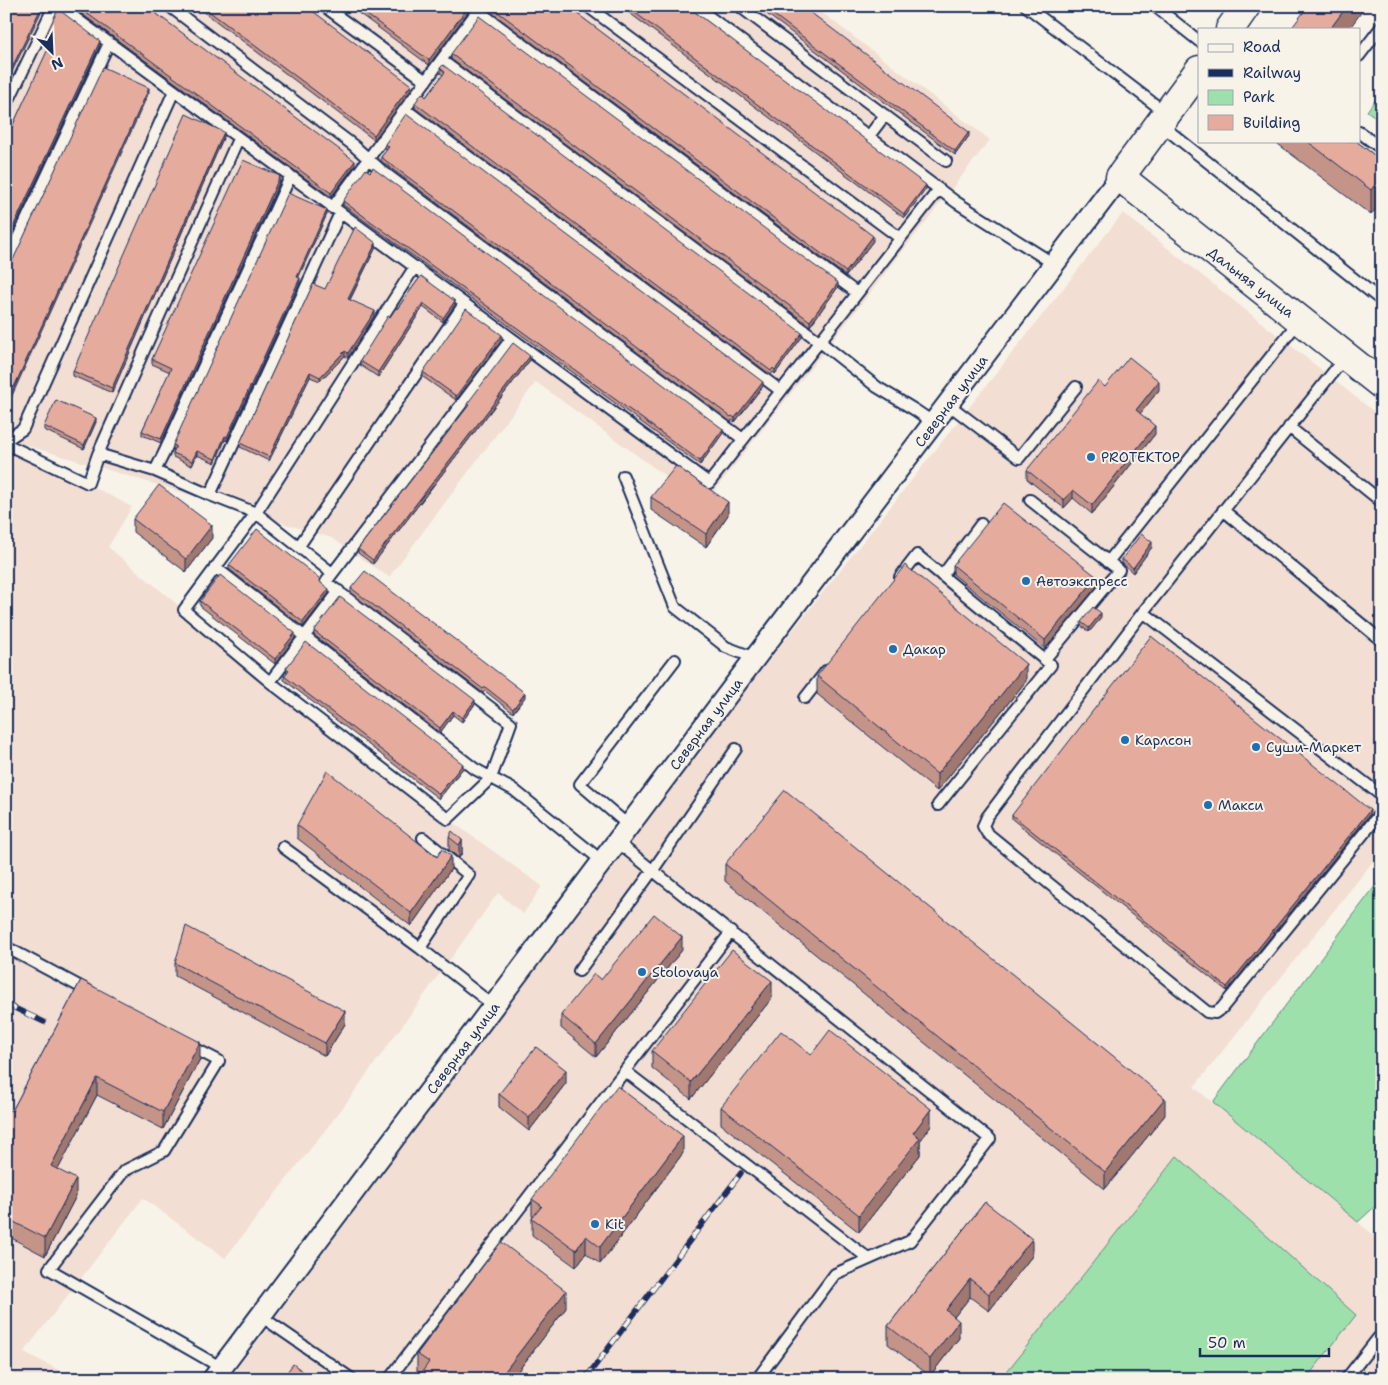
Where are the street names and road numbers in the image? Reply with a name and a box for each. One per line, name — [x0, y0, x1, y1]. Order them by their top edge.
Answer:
street label: Дальняя улица — [1204, 243, 1298, 321]
street label: Северная улица — [910, 351, 992, 451]
street label: Северная улица — [665, 674, 747, 774]
street label: Северная улица — [422, 998, 504, 1098]

